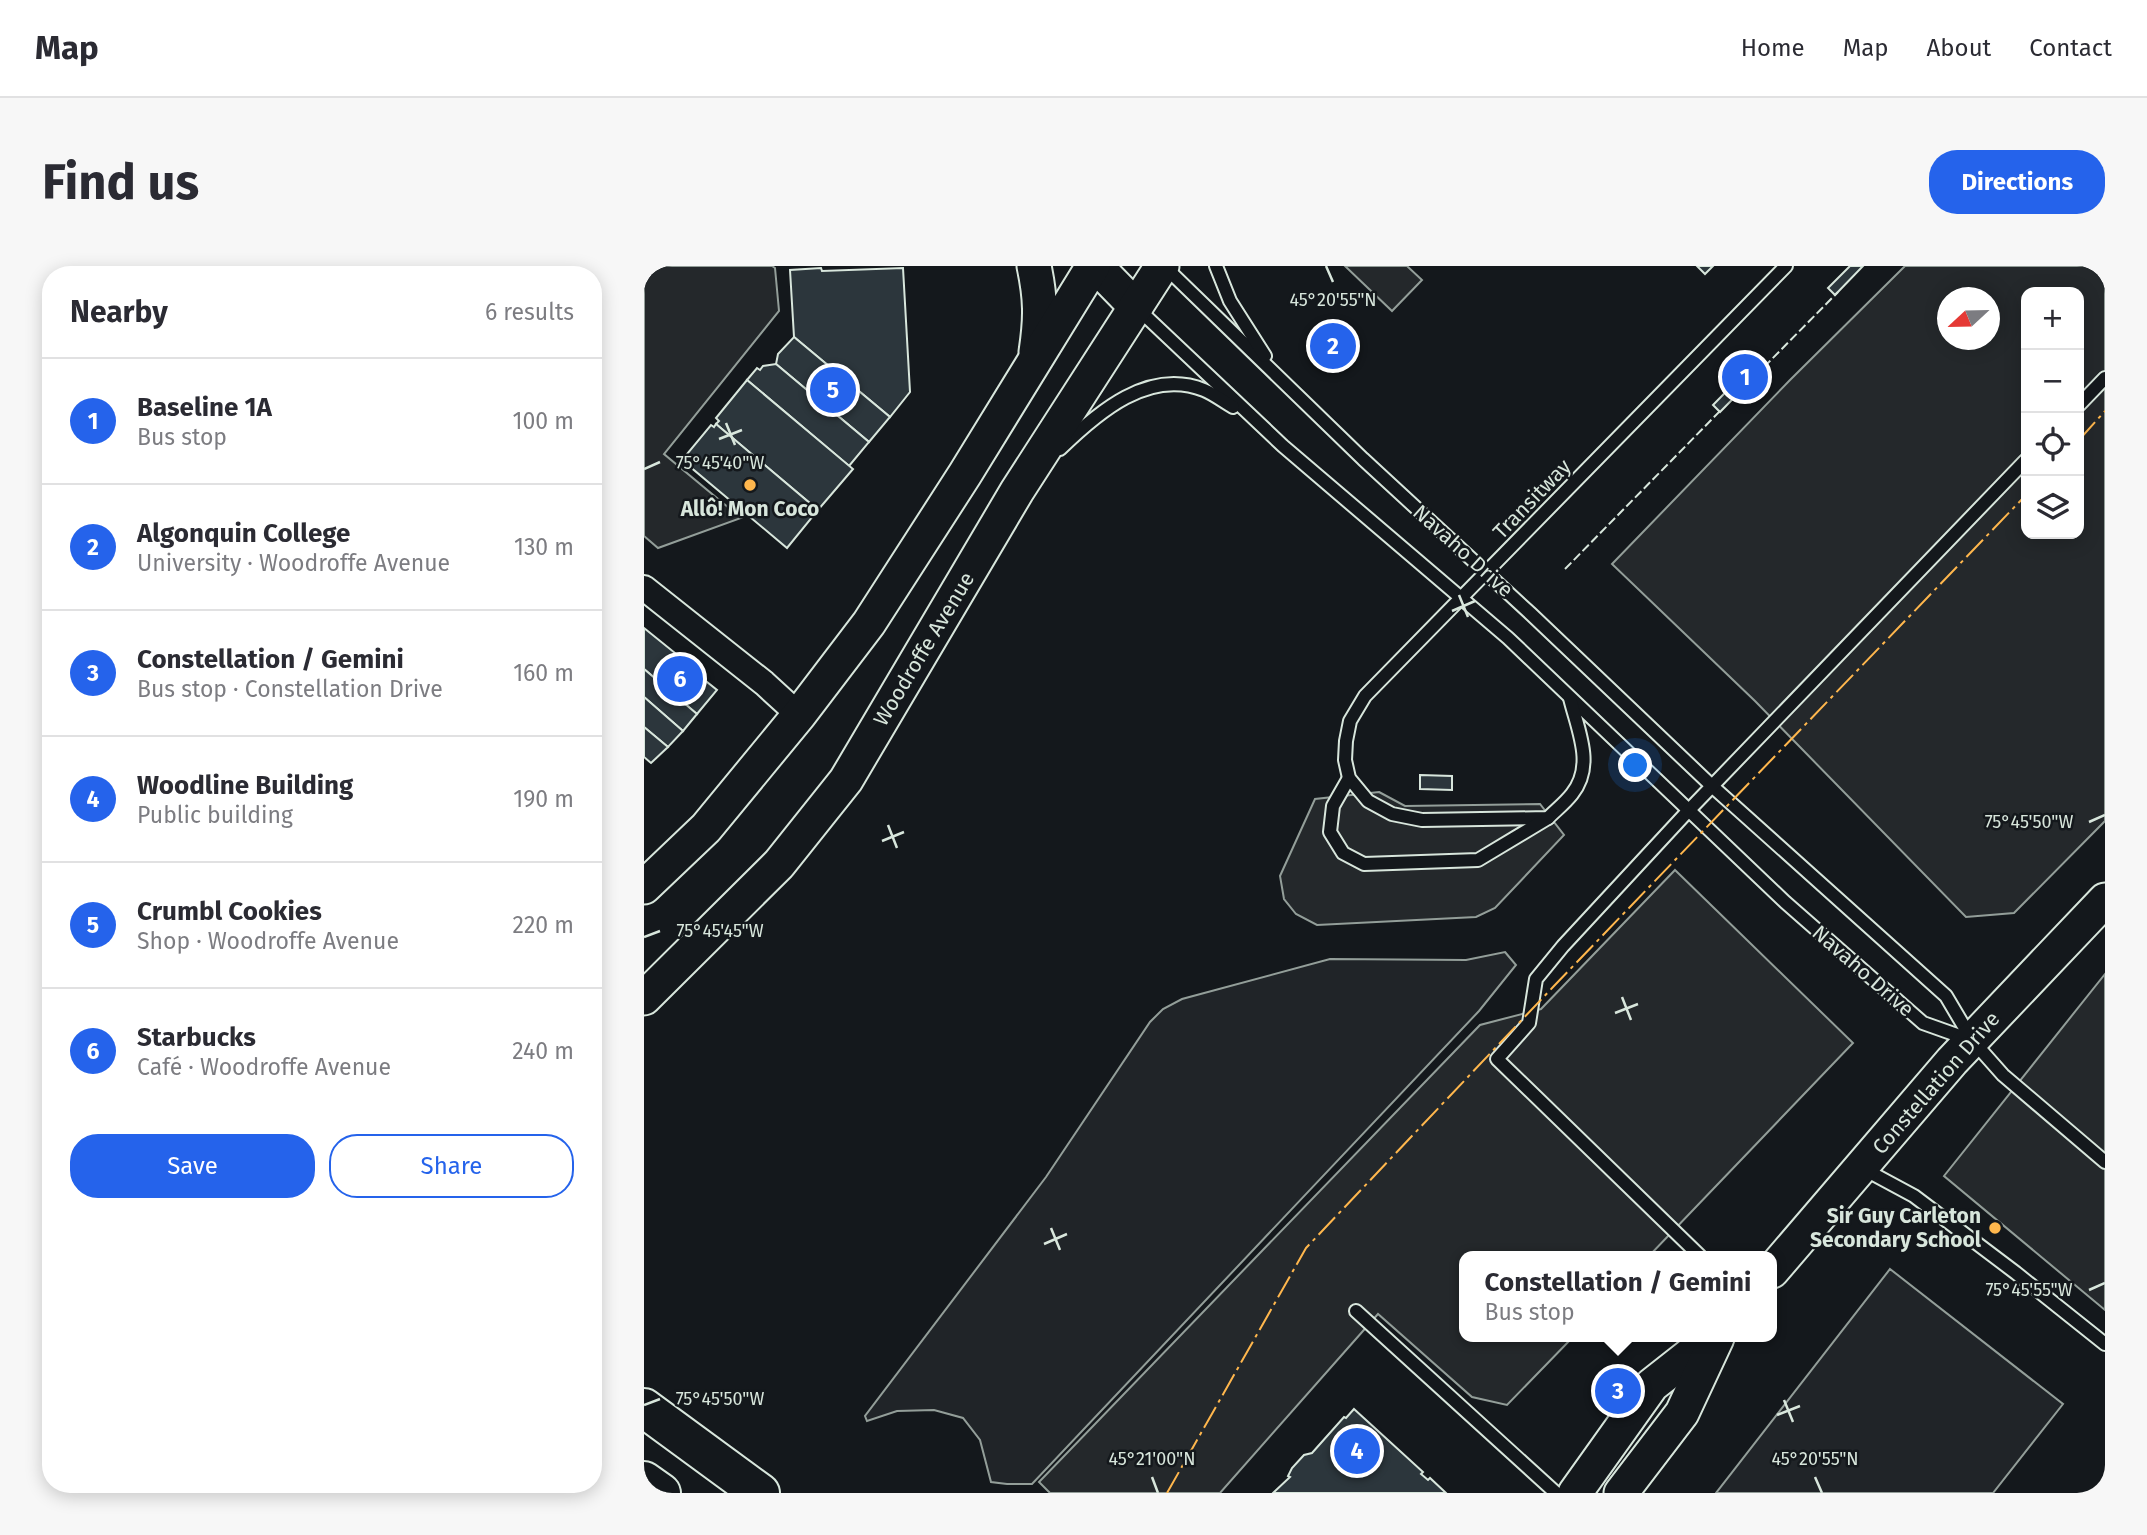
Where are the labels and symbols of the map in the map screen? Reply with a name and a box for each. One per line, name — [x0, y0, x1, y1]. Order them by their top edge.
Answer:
north arrow — [1937, 287, 2000, 350]
text: 45°20'55"N — [1289, 289, 1377, 311]
pin: 2 — [1310, 320, 1356, 372]
pin: 1 — [1722, 351, 1768, 403]
pin: 5 — [810, 364, 856, 416]
text: 75°45'40"W — [676, 452, 764, 474]
street label: Transitway — [1488, 453, 1577, 544]
marker: Allô! Mon Coco — [742, 477, 758, 493]
place label: Allô! Mon Coco — [680, 496, 819, 522]
street label: Navaho Drive — [1407, 499, 1519, 603]
street label: Woodroffe Avenue — [868, 568, 980, 730]
pin: 6 — [657, 653, 703, 705]
your location — [1618, 748, 1652, 782]
text: 75°45'50"W — [1985, 811, 2073, 833]
text: 75°45'45"W — [677, 920, 764, 942]
street label: Navaho Drive — [1807, 920, 1919, 1022]
street label: Constellation Drive — [1867, 1006, 2005, 1160]
place label: Sir Guy Carleton Secondary School — [1810, 1203, 1982, 1253]
marker: Sir Guy Carleton Secondary School — [1987, 1220, 2003, 1236]
text: 75°45'55"W — [1985, 1279, 2073, 1301]
pin: 3 — [1595, 1365, 1641, 1417]
text: 75°45'50"W — [676, 1388, 764, 1410]
pin: 4 — [1334, 1425, 1380, 1477]
text: 45°21'00"N — [1108, 1448, 1196, 1470]
text: 45°20'55"N — [1771, 1448, 1859, 1470]

